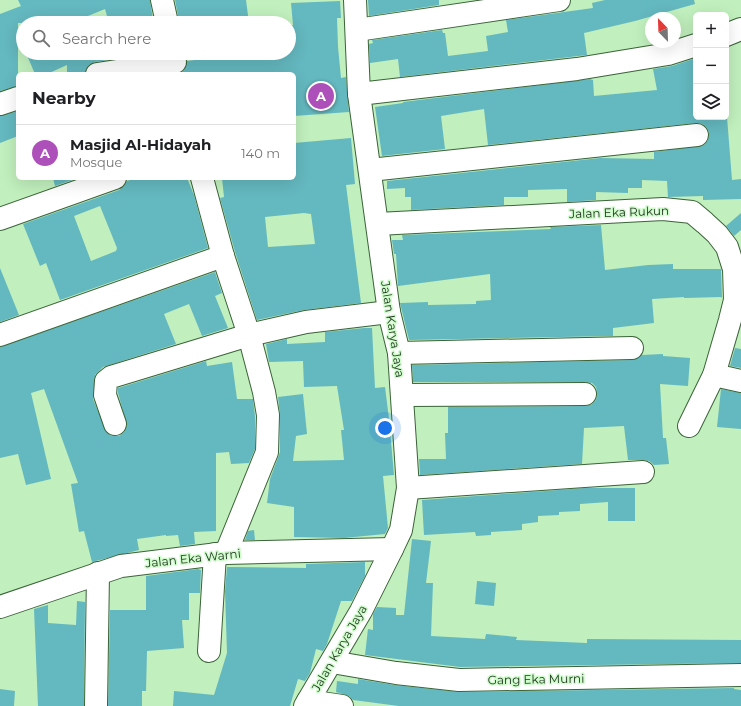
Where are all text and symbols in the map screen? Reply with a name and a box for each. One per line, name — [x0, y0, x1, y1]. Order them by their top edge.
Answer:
north arrow — [645, 12, 681, 48]
map controls — [693, 12, 729, 120]
button: + — [693, 12, 729, 48]
search box — [16, 16, 296, 60]
icon: search — [30, 27, 52, 49]
text: Search here — [62, 29, 151, 48]
button: − — [693, 48, 729, 84]
pin: A — [308, 81, 334, 111]
button: layers — [693, 84, 729, 120]
text: Nearby — [32, 88, 96, 108]
text: Masjid Al-Hidayah — [70, 135, 211, 154]
text: A — [40, 145, 50, 161]
text: 140 m — [241, 145, 280, 161]
text: Mosque — [70, 154, 122, 170]
street label: Jalan Eka Rukun — [568, 203, 669, 221]
street label: Jalan Karya Jaya — [378, 279, 408, 378]
your location — [375, 418, 395, 438]
street label: Jalan Eka Warni — [144, 546, 241, 571]
street label: Jalan Karya Jaya — [308, 602, 370, 695]
street label: Gang Eka Murni — [488, 671, 584, 687]

